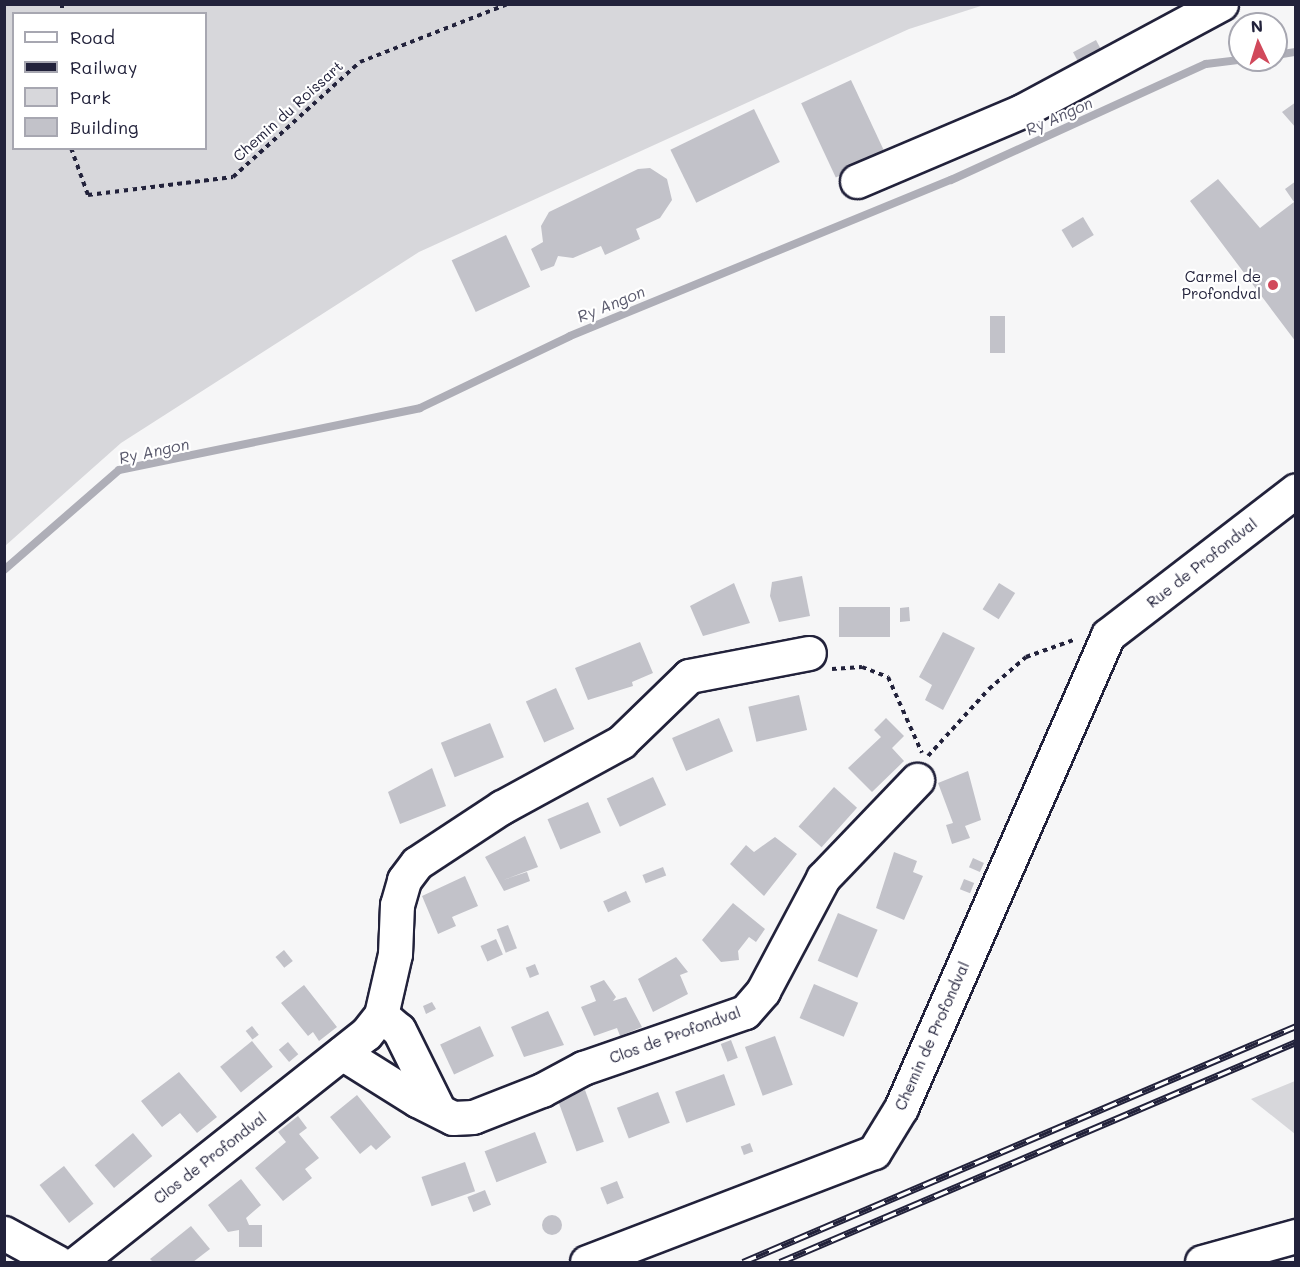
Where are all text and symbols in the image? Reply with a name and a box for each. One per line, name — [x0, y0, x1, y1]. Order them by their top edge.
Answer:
legend — [12, 12, 207, 150]
north arrow — [1228, 12, 1288, 72]
text: N — [1250, 15, 1264, 36]
text: Road — [70, 25, 115, 49]
text: Railway — [70, 55, 137, 79]
street label: Chemin du Roissart — [229, 57, 347, 165]
text: Park — [70, 85, 111, 109]
water label: Ry Angon — [1023, 93, 1095, 139]
text: Building — [70, 115, 138, 139]
place label: Carmel de Profondval — [1182, 267, 1261, 302]
marker: Carmel de Profondval — [1266, 278, 1280, 292]
water label: Ry Angon — [574, 282, 648, 326]
water label: Ry Angon — [117, 434, 191, 468]
street label: Rue de Profondval — [1143, 514, 1261, 612]
street label: Chemin de Profondval — [891, 959, 973, 1113]
street label: Clos de Profondval — [607, 1003, 743, 1067]
street label: Clos de Profondval — [150, 1108, 270, 1208]

